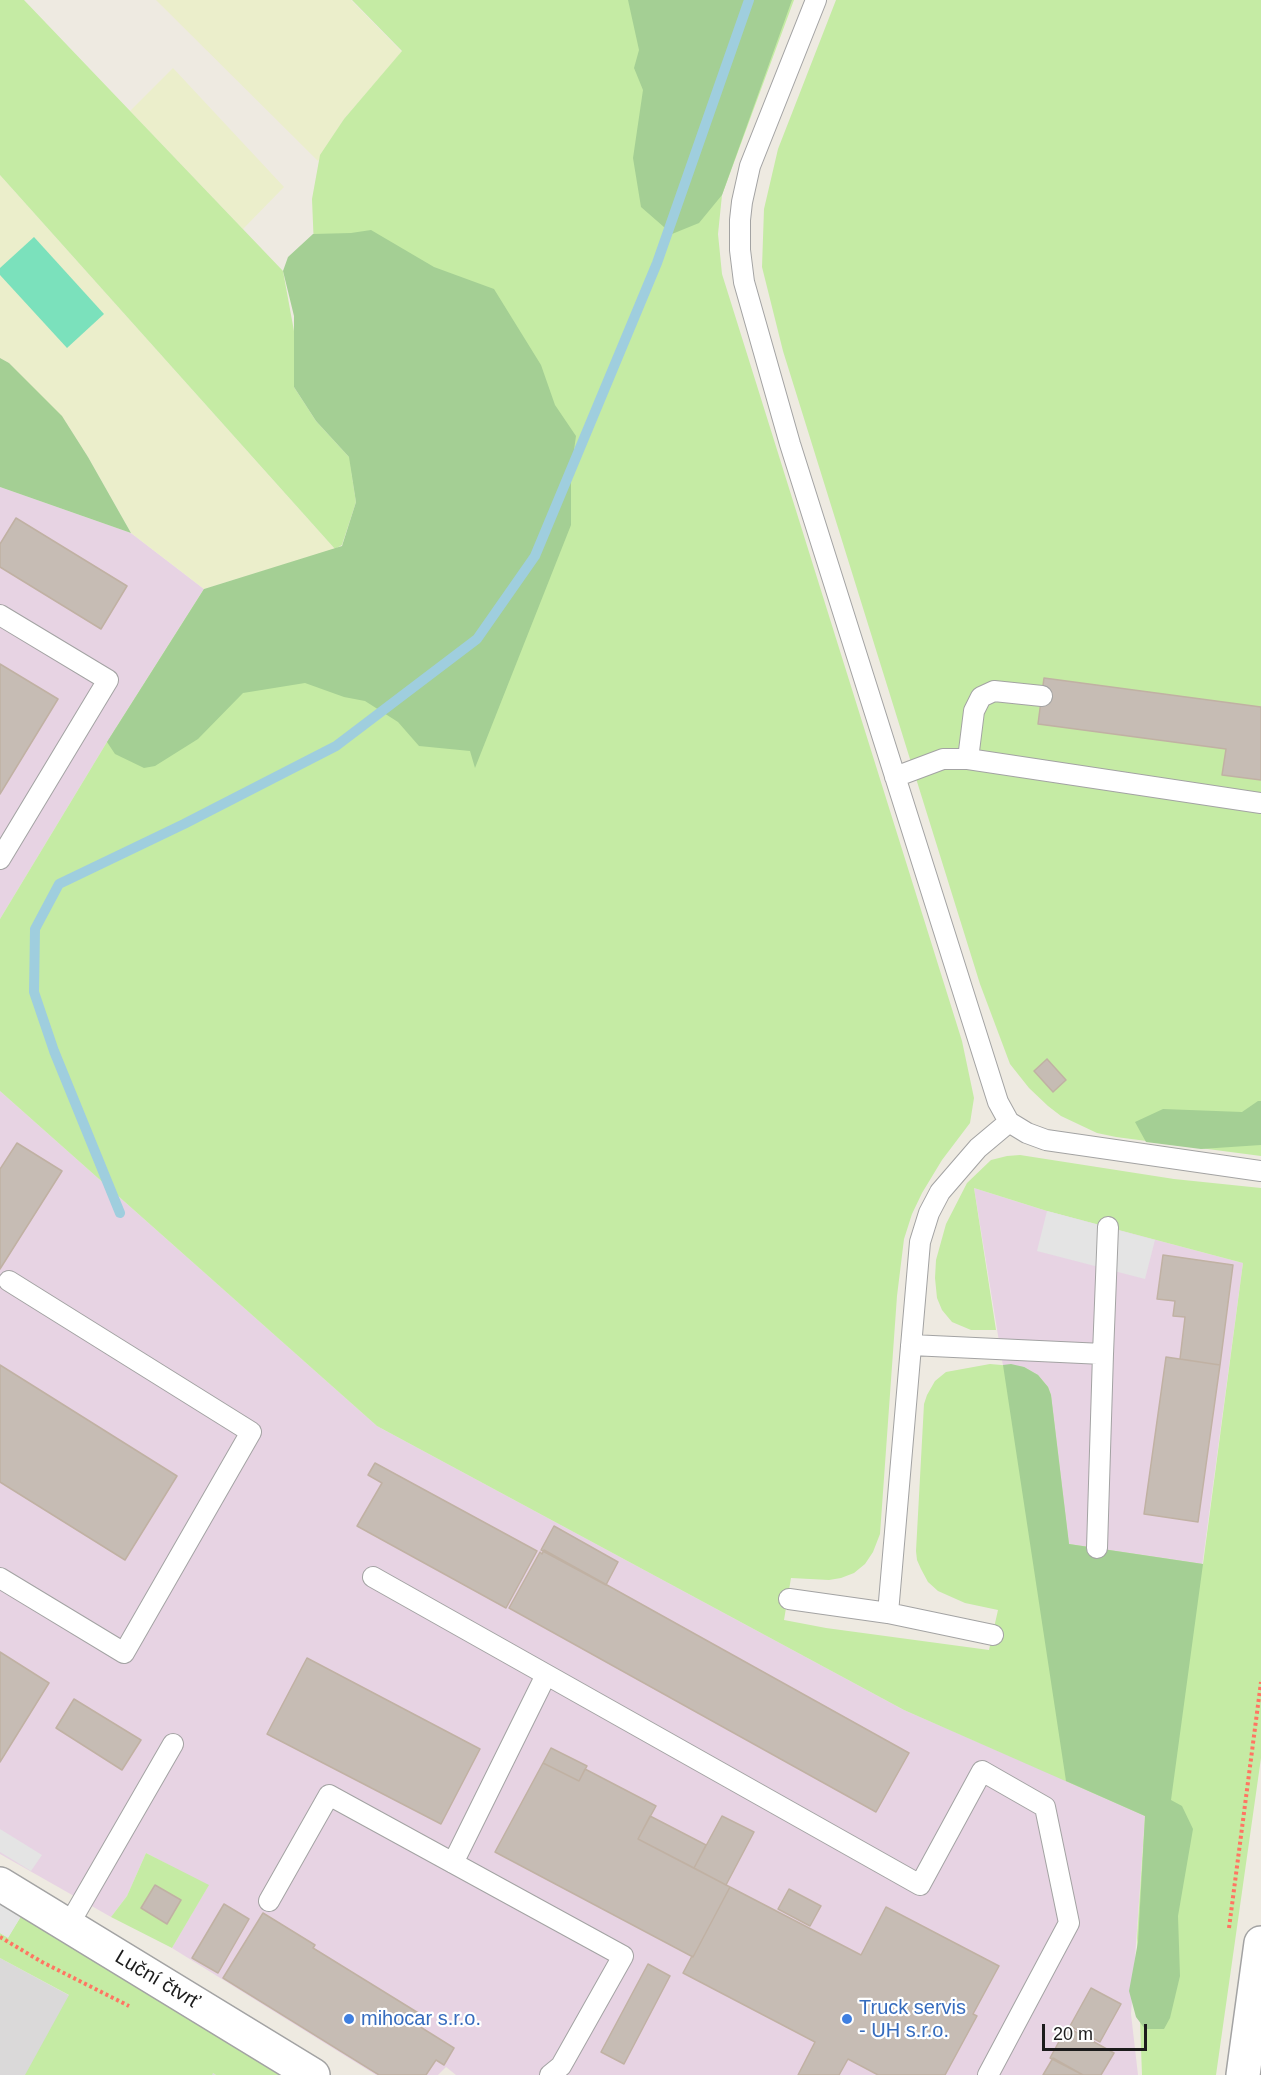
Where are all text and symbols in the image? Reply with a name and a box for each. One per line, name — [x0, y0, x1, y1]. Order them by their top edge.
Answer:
street label: Luční čtvrť — [110, 1945, 204, 2015]
place label: Truck servis - UH s.r.o. — [859, 1996, 966, 2043]
place label: mihocar s.r.o. — [361, 2007, 481, 2031]
marker: mihocar s.r.o. — [342, 2012, 356, 2026]
marker: Truck servis - UH s.r.o. — [840, 2012, 854, 2026]
scale bar — [1045, 2012, 1150, 2050]
text: 20 m — [1053, 2024, 1093, 2044]

